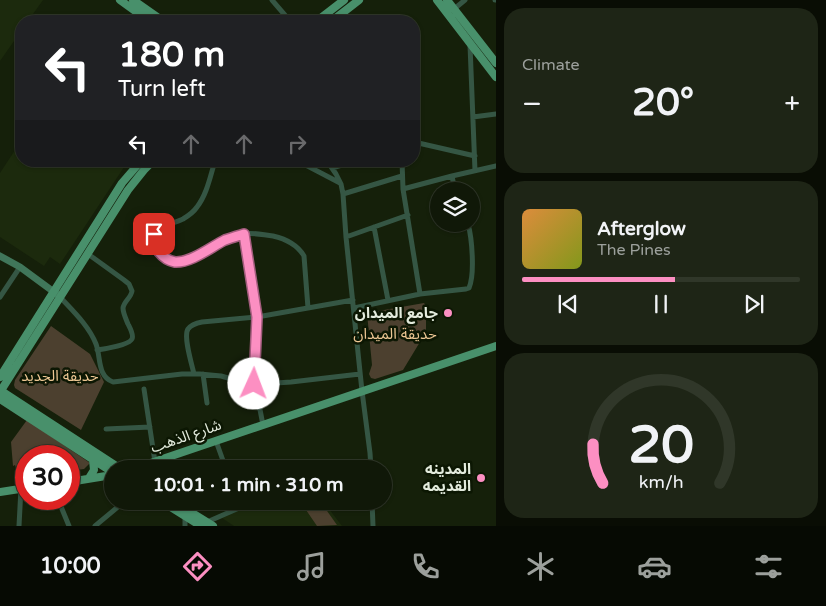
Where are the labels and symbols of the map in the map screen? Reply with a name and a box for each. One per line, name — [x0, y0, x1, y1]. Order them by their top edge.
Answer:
pin — [133, 213, 175, 255]
place label: جامع الميدان — [355, 304, 439, 324]
marker: جامع الميدان — [442, 307, 454, 319]
park label: حديقة الميدان — [353, 325, 437, 343]
position arrow — [227, 357, 279, 409]
park label: حديقة الجديد — [21, 367, 99, 385]
street label: شارع الذهب — [148, 415, 225, 459]
speed limit sign: 30 — [15, 445, 80, 510]
place label: المدينه القديمه — [423, 460, 471, 495]
marker: المدينه القديمه — [475, 472, 487, 484]

